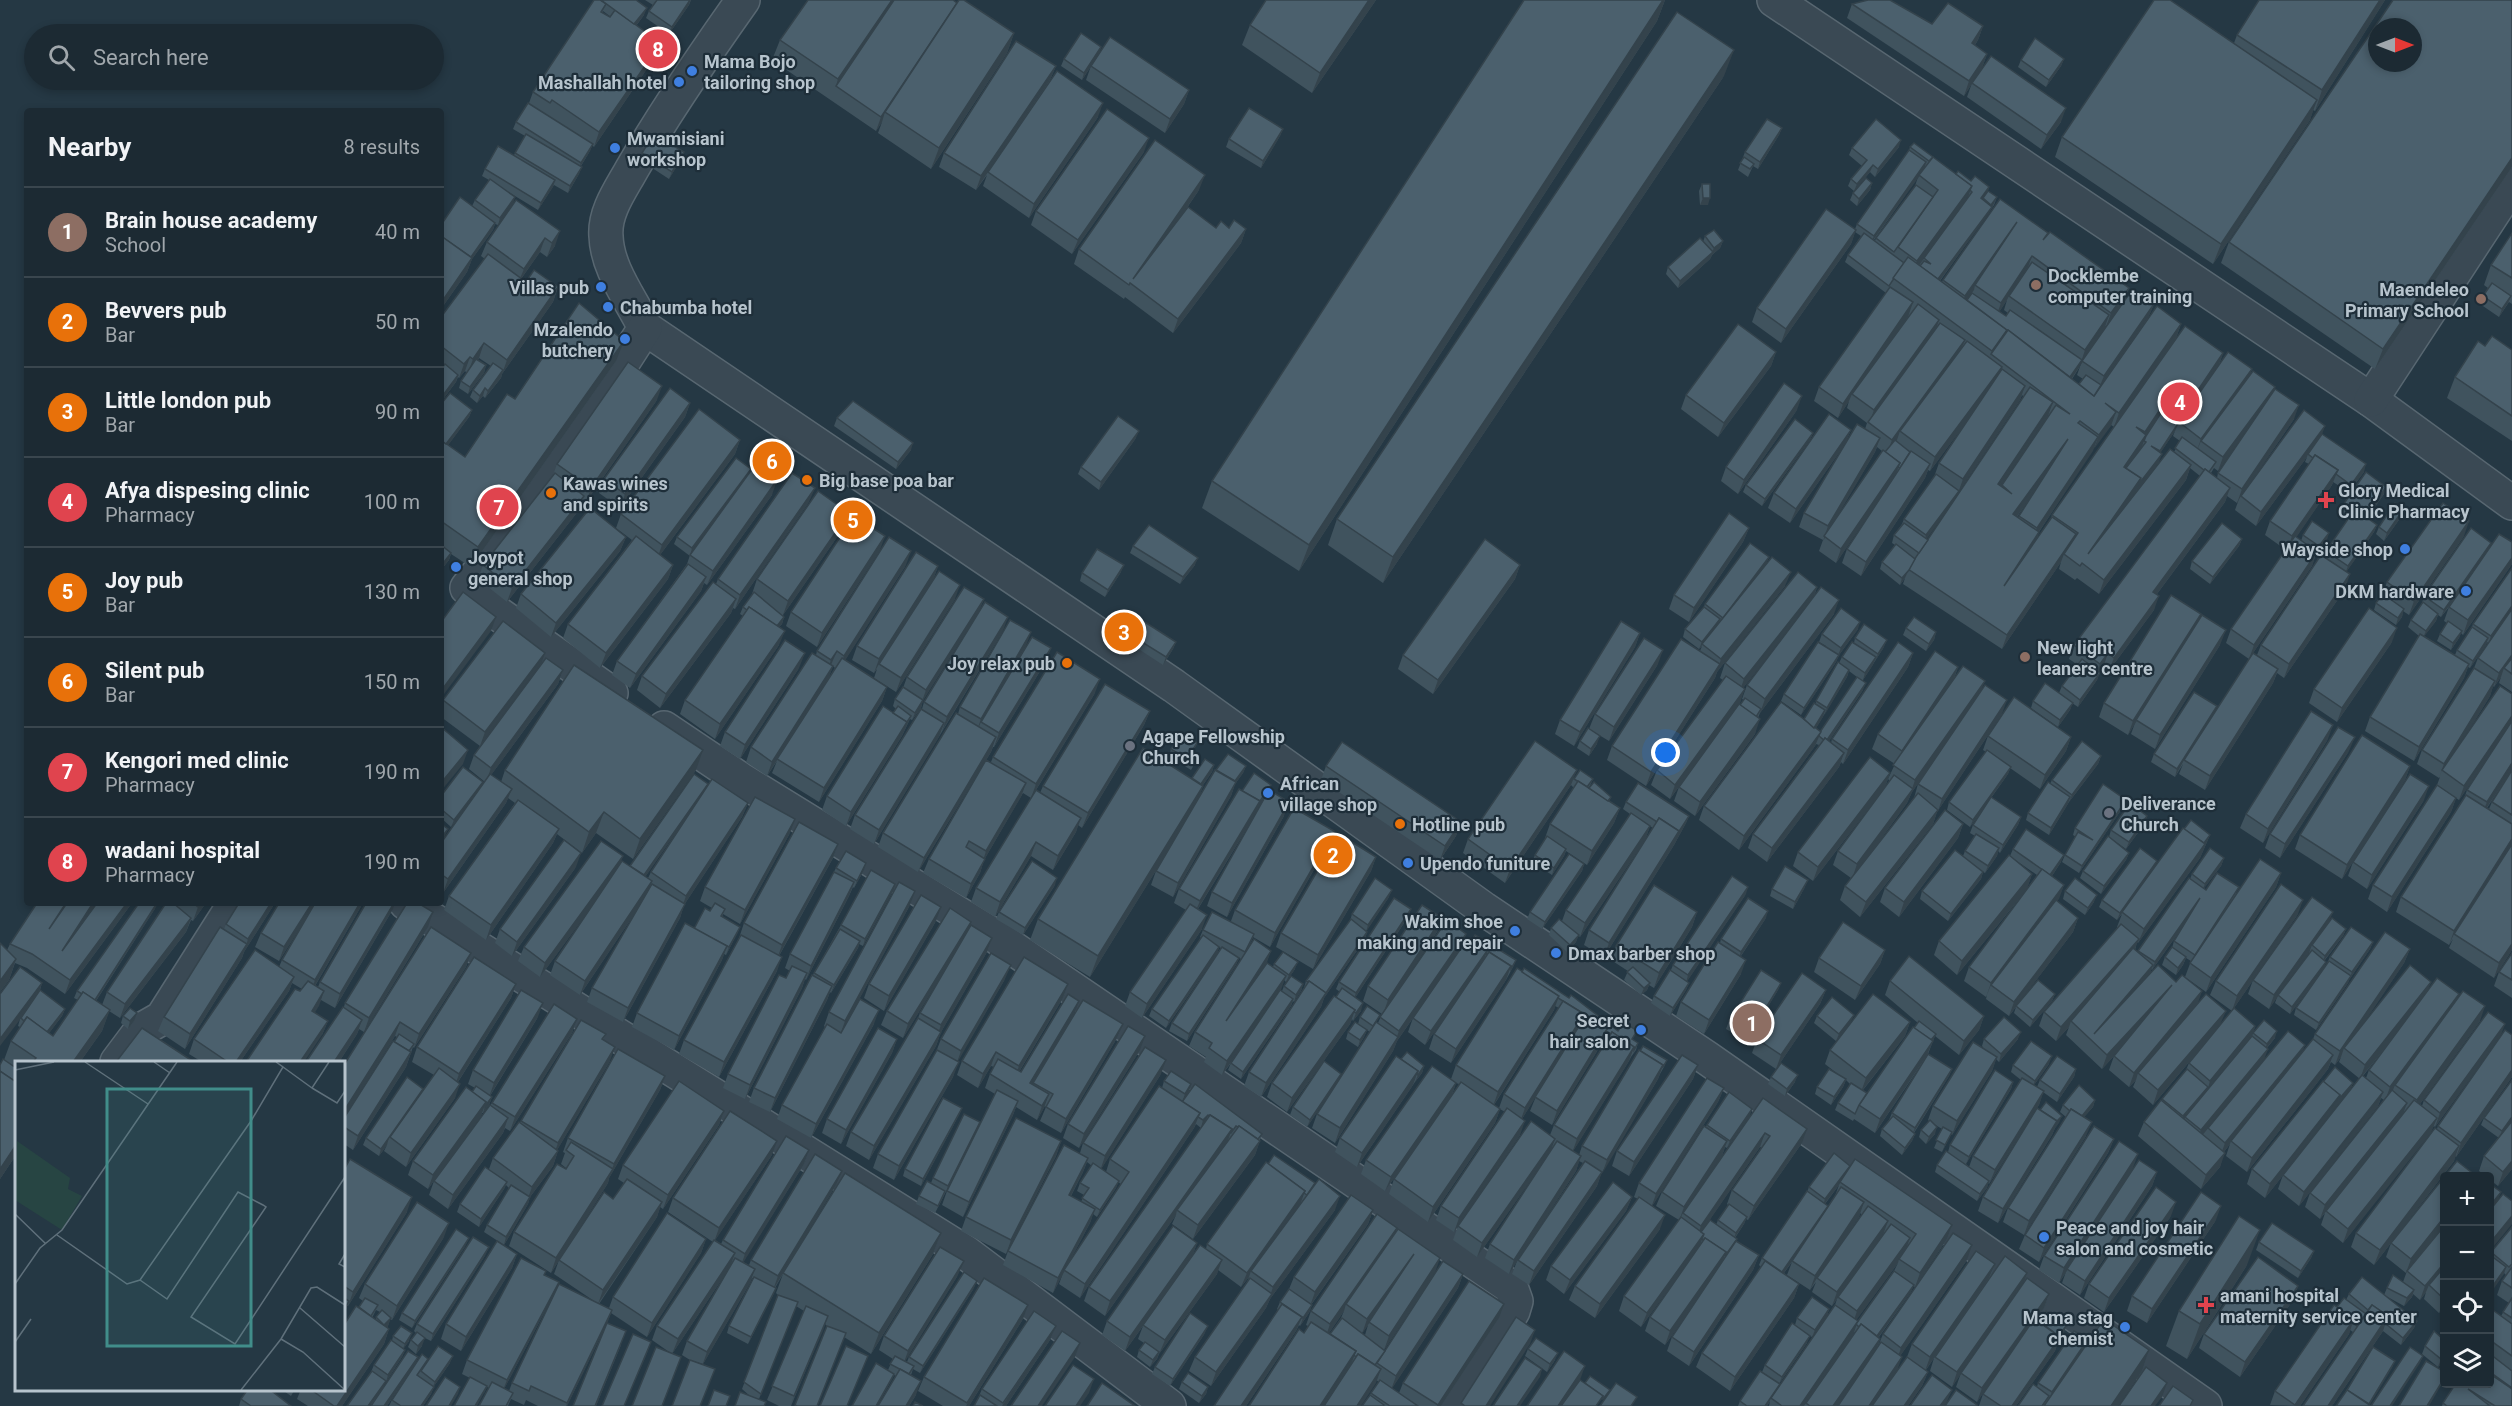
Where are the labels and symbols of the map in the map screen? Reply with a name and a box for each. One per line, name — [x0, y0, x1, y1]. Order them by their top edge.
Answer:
north arrow — [2368, 18, 2422, 72]
pin: 8 — [638, 26, 678, 72]
place label: Mama Bojo tailoring shop — [704, 51, 815, 93]
marker: Mama Bojo tailoring shop — [685, 64, 699, 78]
place label: Mashallah hotel — [538, 72, 667, 93]
marker: Mashallah hotel — [672, 75, 686, 89]
place label: Mwamisiani workshop — [627, 128, 724, 170]
marker: Mwamisiani workshop — [608, 141, 622, 155]
place label: Docklembe computer training — [2048, 265, 2192, 307]
place label: Villas pub — [509, 277, 589, 298]
marker: Docklembe computer training — [2029, 278, 2043, 292]
place label: Maendeleo Primary School — [2345, 279, 2469, 321]
marker: Villas pub — [594, 280, 608, 294]
marker: Maendeleo Primary School — [2474, 292, 2488, 306]
place label: Chabumba hotel — [620, 297, 752, 318]
marker: Chabumba hotel — [601, 300, 615, 314]
place label: Mzalendo butchery — [534, 319, 614, 361]
marker: Mzalendo butchery — [618, 332, 632, 346]
pin: 4 — [2160, 380, 2200, 424]
pin: 6 — [752, 438, 792, 484]
place label: Big base poa bar — [819, 470, 954, 491]
place label: Kawas wines and spirits — [563, 473, 668, 515]
marker: Big base poa bar — [800, 473, 814, 487]
place label: Glory Medical Clinic Pharmacy — [2338, 480, 2471, 522]
pin: 7 — [480, 484, 518, 530]
marker: Kawas wines and spirits — [544, 486, 558, 500]
marker: Glory Medical Clinic Pharmacy — [2319, 493, 2333, 507]
pin: 5 — [834, 498, 872, 542]
place label: Wayside shop — [2281, 539, 2393, 560]
marker: Wayside shop — [2398, 542, 2412, 556]
place label: Joypot general shop — [468, 547, 573, 589]
marker: Joypot general shop — [449, 560, 463, 574]
place label: DKM hardware — [2335, 581, 2454, 602]
marker: DKM hardware — [2459, 584, 2473, 598]
pin: 3 — [1104, 610, 1144, 654]
place label: New light leaners centre — [2037, 637, 2153, 679]
marker: New light leaners centre — [2018, 650, 2032, 664]
place label: Joy relax pub — [947, 653, 1055, 674]
marker: Joy relax pub — [1060, 656, 1074, 670]
place label: Agape Fellowship Church — [1142, 726, 1285, 768]
your location — [1651, 738, 1680, 767]
marker: Agape Fellowship Church — [1123, 739, 1137, 753]
place label: African village shop — [1280, 773, 1377, 815]
marker: African village shop — [1261, 786, 1275, 800]
place label: Deliverance Church — [2121, 793, 2216, 835]
marker: Deliverance Church — [2102, 806, 2116, 820]
place label: Hotline pub — [1412, 814, 1505, 835]
marker: Hotline pub — [1393, 817, 1407, 831]
pin: 2 — [1314, 832, 1352, 878]
place label: Upendo funiture — [1420, 853, 1551, 874]
marker: Upendo funiture — [1401, 856, 1415, 870]
place label: Wakim shoe making and repair — [1357, 911, 1503, 953]
marker: Wakim shoe making and repair — [1508, 924, 1522, 938]
place label: Dmax barber shop — [1568, 943, 1715, 964]
marker: Dmax barber shop — [1549, 946, 1563, 960]
pin: 1 — [1732, 1000, 1772, 1046]
place label: Secret hair salon — [1550, 1010, 1629, 1052]
marker: Secret hair salon — [1634, 1023, 1648, 1037]
inset map — [15, 1061, 345, 1391]
place label: Peace and joy hair salon and cosmetic — [2056, 1217, 2213, 1259]
marker: Peace and joy hair salon and cosmetic — [2037, 1230, 2051, 1244]
place label: amani hospital maternity service center — [2220, 1285, 2417, 1327]
marker: amani hospital maternity service center — [2197, 1296, 2215, 1314]
place label: Mama stag chemist — [2023, 1307, 2113, 1349]
marker: Mama stag chemist — [2118, 1320, 2132, 1334]

